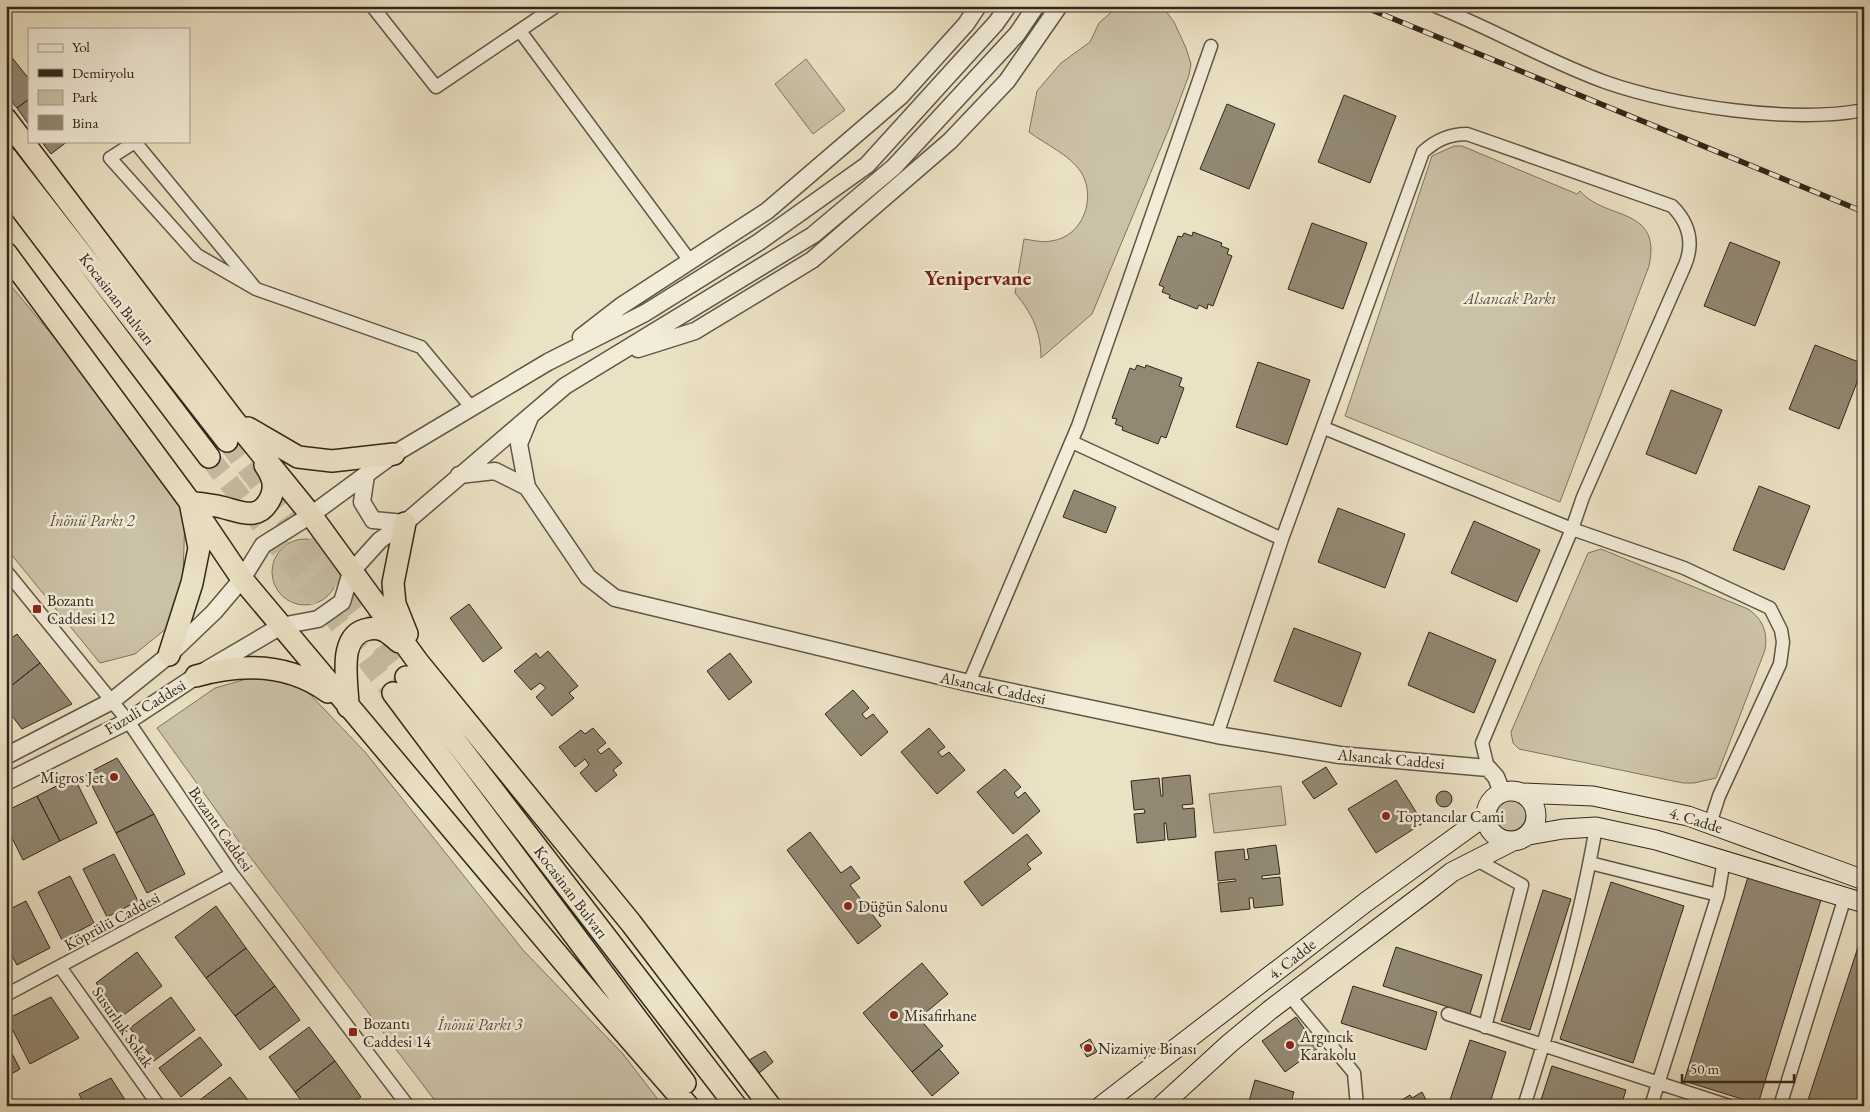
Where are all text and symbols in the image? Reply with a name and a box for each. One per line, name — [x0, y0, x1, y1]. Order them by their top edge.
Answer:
legend — [28, 28, 190, 142]
text: Yol — [72, 37, 90, 56]
text: Demiryolu — [72, 63, 135, 82]
text: Park — [72, 87, 99, 106]
text: Bina — [72, 113, 98, 132]
street label: Kocasinan Bulvarı — [75, 249, 160, 349]
district label: Yenipervane — [925, 264, 1032, 291]
park label: Alsancak Parkı — [1463, 288, 1556, 309]
park label: İnönü Parkı 2 — [49, 510, 136, 531]
place label: Bozantı Caddesi 12 — [47, 590, 115, 629]
marker: Bozantı Caddesi 12 — [31, 603, 43, 615]
street label: Alsancak Caddesi — [937, 666, 1048, 709]
street label: Fuzuli Caddesi — [100, 674, 190, 740]
street label: Alsancak Caddesi — [1336, 744, 1446, 774]
place label: Migros Jet — [40, 767, 104, 788]
marker: Migros Jet — [108, 771, 120, 783]
street label: Bozantı Caddesi — [184, 782, 258, 876]
street label: 4. Cadde — [1667, 802, 1725, 838]
place label: Toptancılar Cami — [1396, 806, 1504, 827]
marker: Toptancılar Cami — [1380, 810, 1392, 822]
street label: Kocasinan Bulvarı — [529, 841, 613, 943]
street label: Köprülü Caddesi — [60, 887, 164, 955]
place label: Düğün Salonu — [858, 896, 949, 917]
marker: Düğün Salonu — [842, 900, 854, 912]
street label: 4. Cadde — [1264, 934, 1320, 984]
street label: Susurluk Sokak — [87, 982, 159, 1072]
place label: Misafirhane — [904, 1005, 977, 1026]
marker: Misafirhane — [888, 1009, 900, 1021]
place label: Bozantı Caddesi 14 — [363, 1013, 431, 1052]
park label: İnönü Parkı 3 — [437, 1014, 523, 1035]
marker: Bozantı Caddesi 14 — [347, 1026, 359, 1038]
place label: Argıncık Karakolu — [1299, 1026, 1357, 1065]
place label: Nizamiye Binası — [1098, 1038, 1197, 1059]
marker: Argıncık Karakolu — [1284, 1039, 1296, 1051]
marker: Nizamiye Binası — [1082, 1042, 1094, 1054]
scale bar — [1682, 1052, 1795, 1084]
text: 50 m — [1690, 1059, 1719, 1078]

